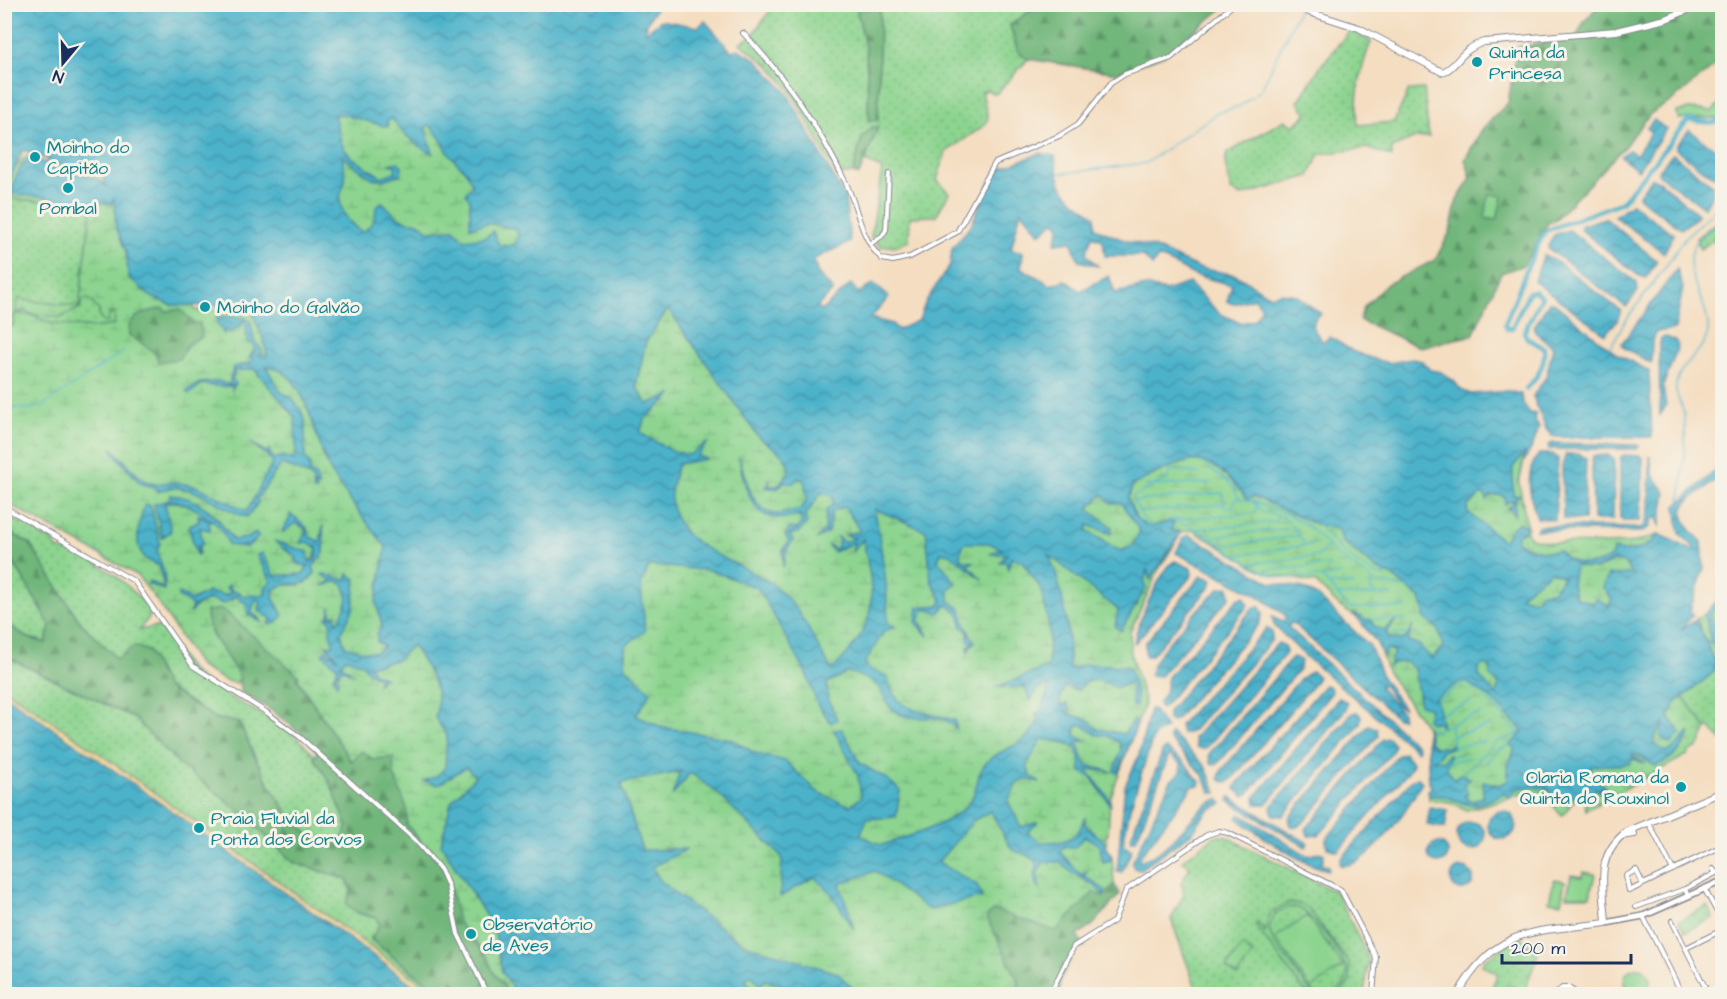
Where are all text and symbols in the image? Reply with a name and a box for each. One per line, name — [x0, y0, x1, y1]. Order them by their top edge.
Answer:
north arrow — [33, 33, 93, 93]
place label: Quinta da Princesa — [1489, 40, 1565, 86]
marker: Quinta da Princesa — [1470, 55, 1484, 69]
text: N — [50, 64, 67, 88]
place label: Moinho do Capitão — [47, 135, 129, 181]
marker: Moinho do Capitão — [28, 150, 42, 164]
marker: Pombal — [61, 181, 75, 195]
place label: Pombal — [39, 196, 97, 221]
place label: Moinho do Galvão — [217, 295, 360, 320]
marker: Moinho do Galvão — [198, 300, 212, 314]
place label: Olaria Romana da Quinta do Rouxinol — [1520, 765, 1669, 811]
marker: Olaria Romana da Quinta do Rouxinol — [1674, 780, 1688, 794]
place label: Praia Fluvial da Ponta dos Corvos — [211, 806, 362, 852]
marker: Praia Fluvial da Ponta dos Corvos — [192, 821, 206, 835]
place label: Observatório de Aves — [483, 912, 593, 958]
marker: Observatório de Aves — [464, 927, 478, 941]
scale bar — [1502, 927, 1631, 965]
text: 200 m — [1511, 936, 1565, 961]

